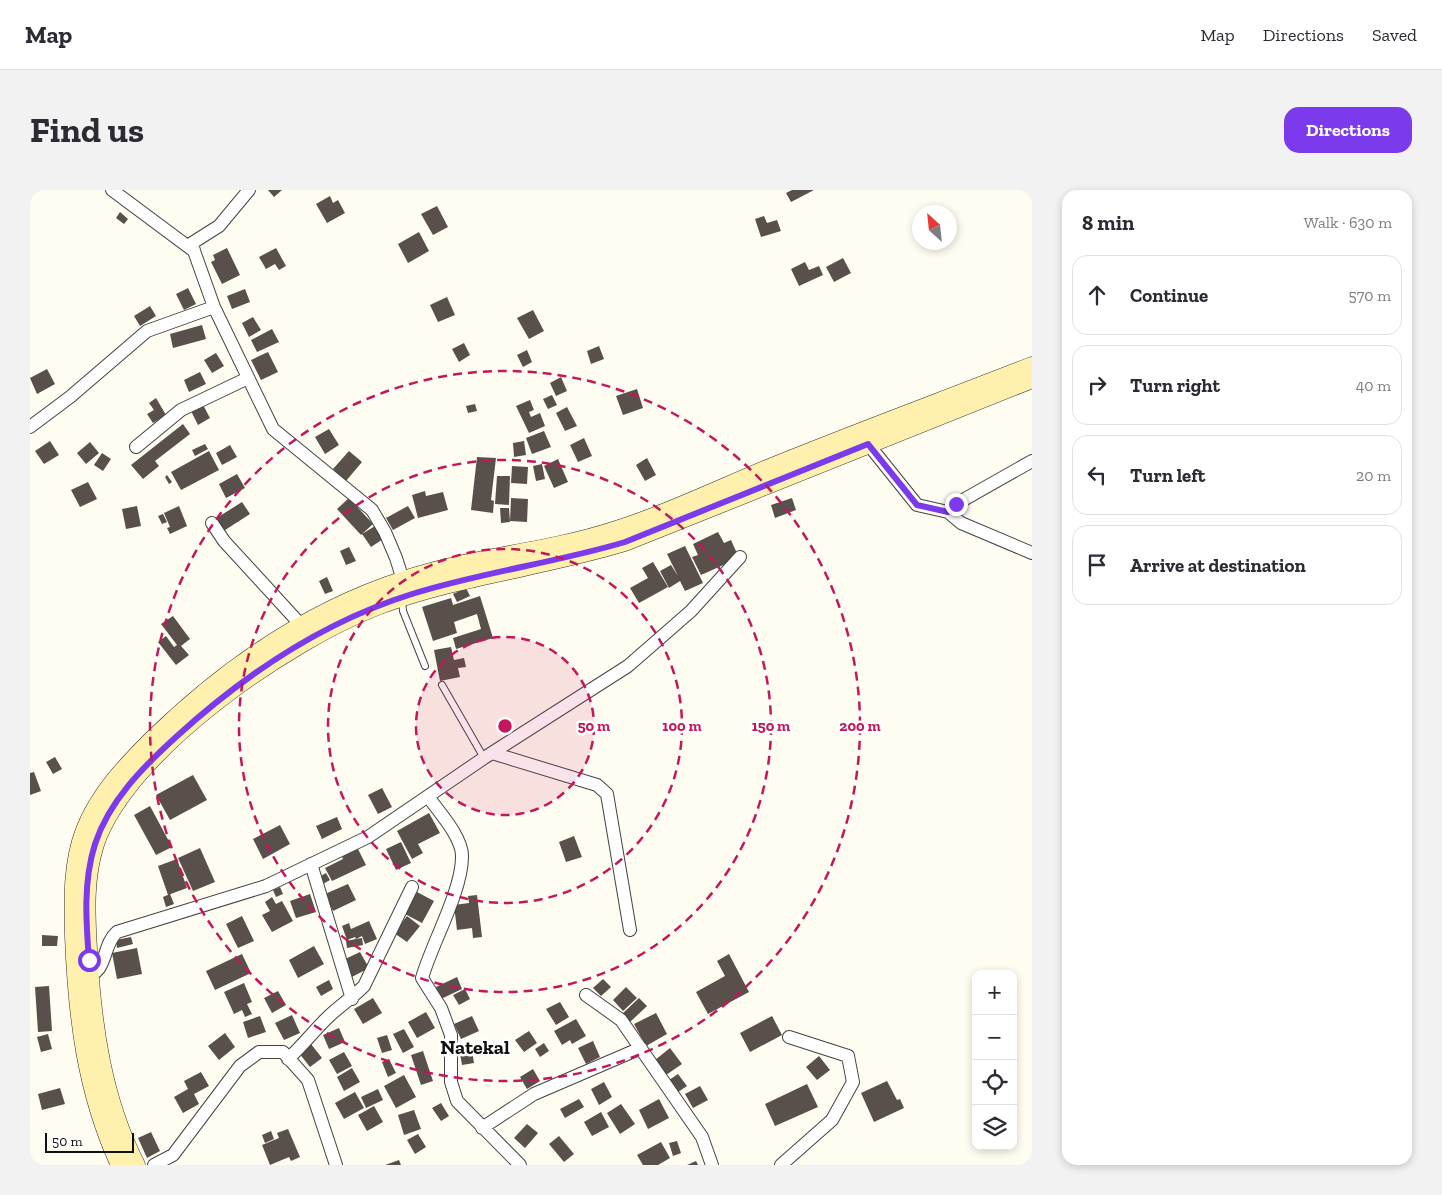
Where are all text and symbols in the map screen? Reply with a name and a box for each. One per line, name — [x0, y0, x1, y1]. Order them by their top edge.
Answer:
text: Map — [25, 20, 72, 49]
text: Map — [1200, 24, 1235, 46]
text: Directions — [1263, 24, 1344, 46]
text: Saved — [1372, 24, 1417, 46]
button: Directions — [1284, 107, 1412, 153]
text: Find us — [30, 109, 144, 151]
north arrow — [912, 205, 957, 250]
text: 8 min — [1082, 210, 1134, 235]
text: Walk · 630 m — [1304, 213, 1392, 232]
icon: ahead — [1083, 281, 1111, 309]
text: Continue — [1130, 284, 1208, 307]
text: 570 m — [1349, 286, 1391, 305]
icon: right — [1083, 371, 1111, 399]
text: Turn right — [1130, 374, 1220, 397]
text: 40 m — [1356, 376, 1391, 395]
icon: left — [1083, 461, 1111, 489]
text: Turn left — [1130, 464, 1205, 487]
text: 20 m — [1356, 466, 1391, 485]
route end — [945, 493, 968, 516]
icon: arrive — [1083, 551, 1111, 579]
text: Arrive at destination — [1130, 554, 1306, 577]
centre of rings — [496, 717, 514, 735]
text: 50 m — [578, 717, 610, 735]
text: 100 m — [662, 717, 702, 735]
text: 150 m — [752, 717, 790, 735]
text: 200 m — [839, 717, 881, 735]
route start — [78, 949, 101, 972]
map controls — [972, 970, 1017, 1150]
button: + — [972, 970, 1017, 1015]
button: − — [972, 1015, 1017, 1060]
district label: Natekal — [440, 1035, 510, 1059]
button: locate — [972, 1060, 1017, 1105]
button: layers — [972, 1105, 1017, 1150]
scale bar — [45, 1130, 134, 1153]
text: 50 m — [52, 1133, 83, 1150]

